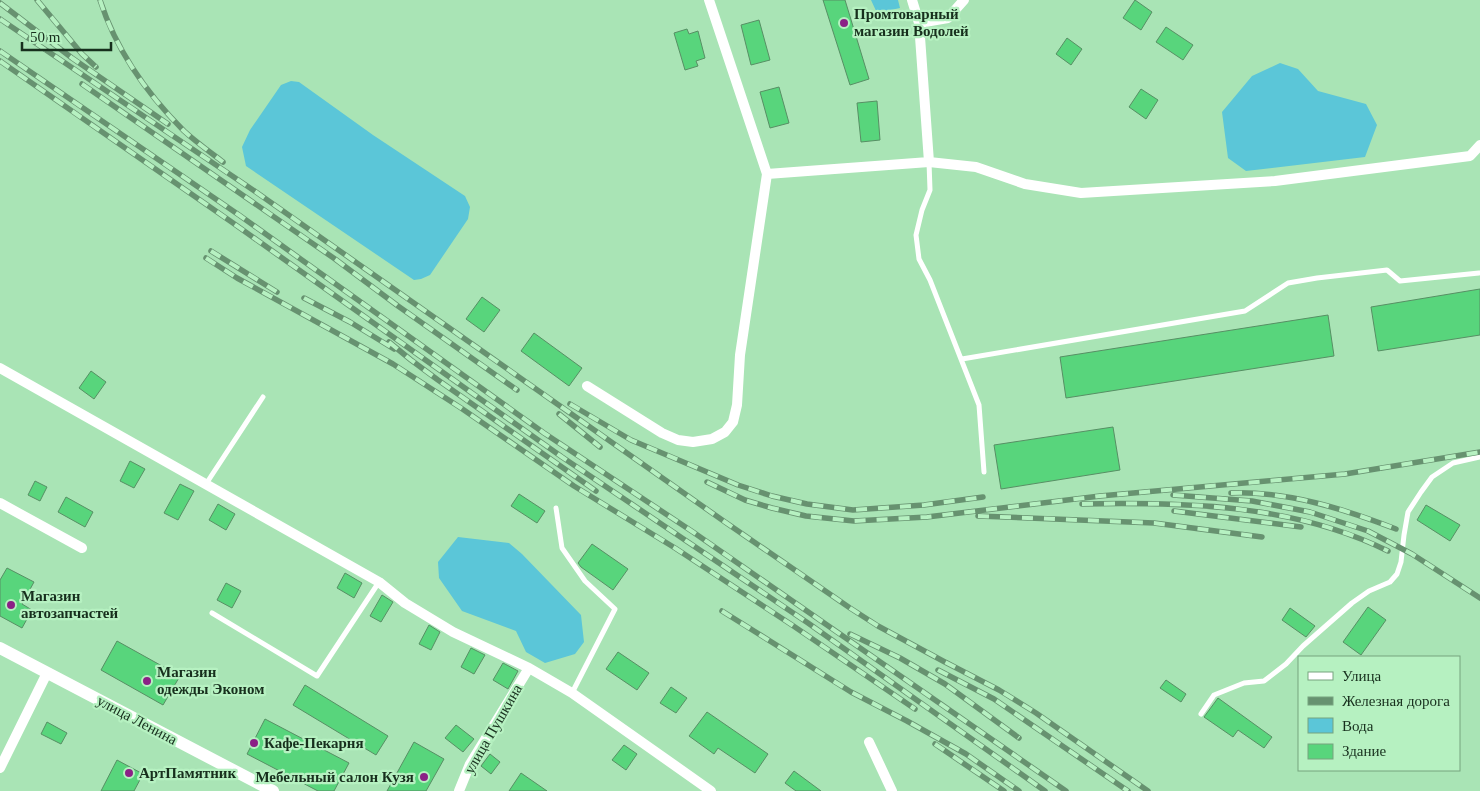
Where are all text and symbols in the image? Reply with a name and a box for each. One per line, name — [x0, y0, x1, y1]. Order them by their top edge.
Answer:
place label: Промтоварный магазин Водолей — [854, 6, 969, 39]
marker: Промтоварный магазин Водолей — [838, 17, 850, 29]
scale bar — [22, 20, 111, 52]
text: 50 m — [30, 29, 61, 45]
place label: Магазин автозапчастей — [21, 588, 119, 621]
marker: Магазин автозапчастей — [5, 599, 17, 611]
legend — [1298, 656, 1460, 771]
place label: Магазин одежды Эконом — [157, 664, 264, 697]
text: Улица — [1342, 668, 1381, 684]
marker: Магазин одежды Эконом — [141, 675, 153, 687]
street label: улица Пушкина — [461, 681, 525, 777]
street label: улица Ленина — [94, 692, 180, 748]
text: Железная дорога — [1342, 693, 1450, 709]
text: Вода — [1342, 718, 1374, 734]
place label: Кафе-Пекарня — [264, 735, 364, 751]
marker: Кафе-Пекарня — [248, 737, 260, 749]
text: Здание — [1342, 743, 1386, 759]
place label: АртПамятник — [139, 765, 236, 781]
marker: АртПамятник — [123, 767, 135, 779]
place label: Мебельный салон Кузя — [255, 769, 414, 785]
marker: Мебельный салон Кузя — [418, 771, 430, 783]

